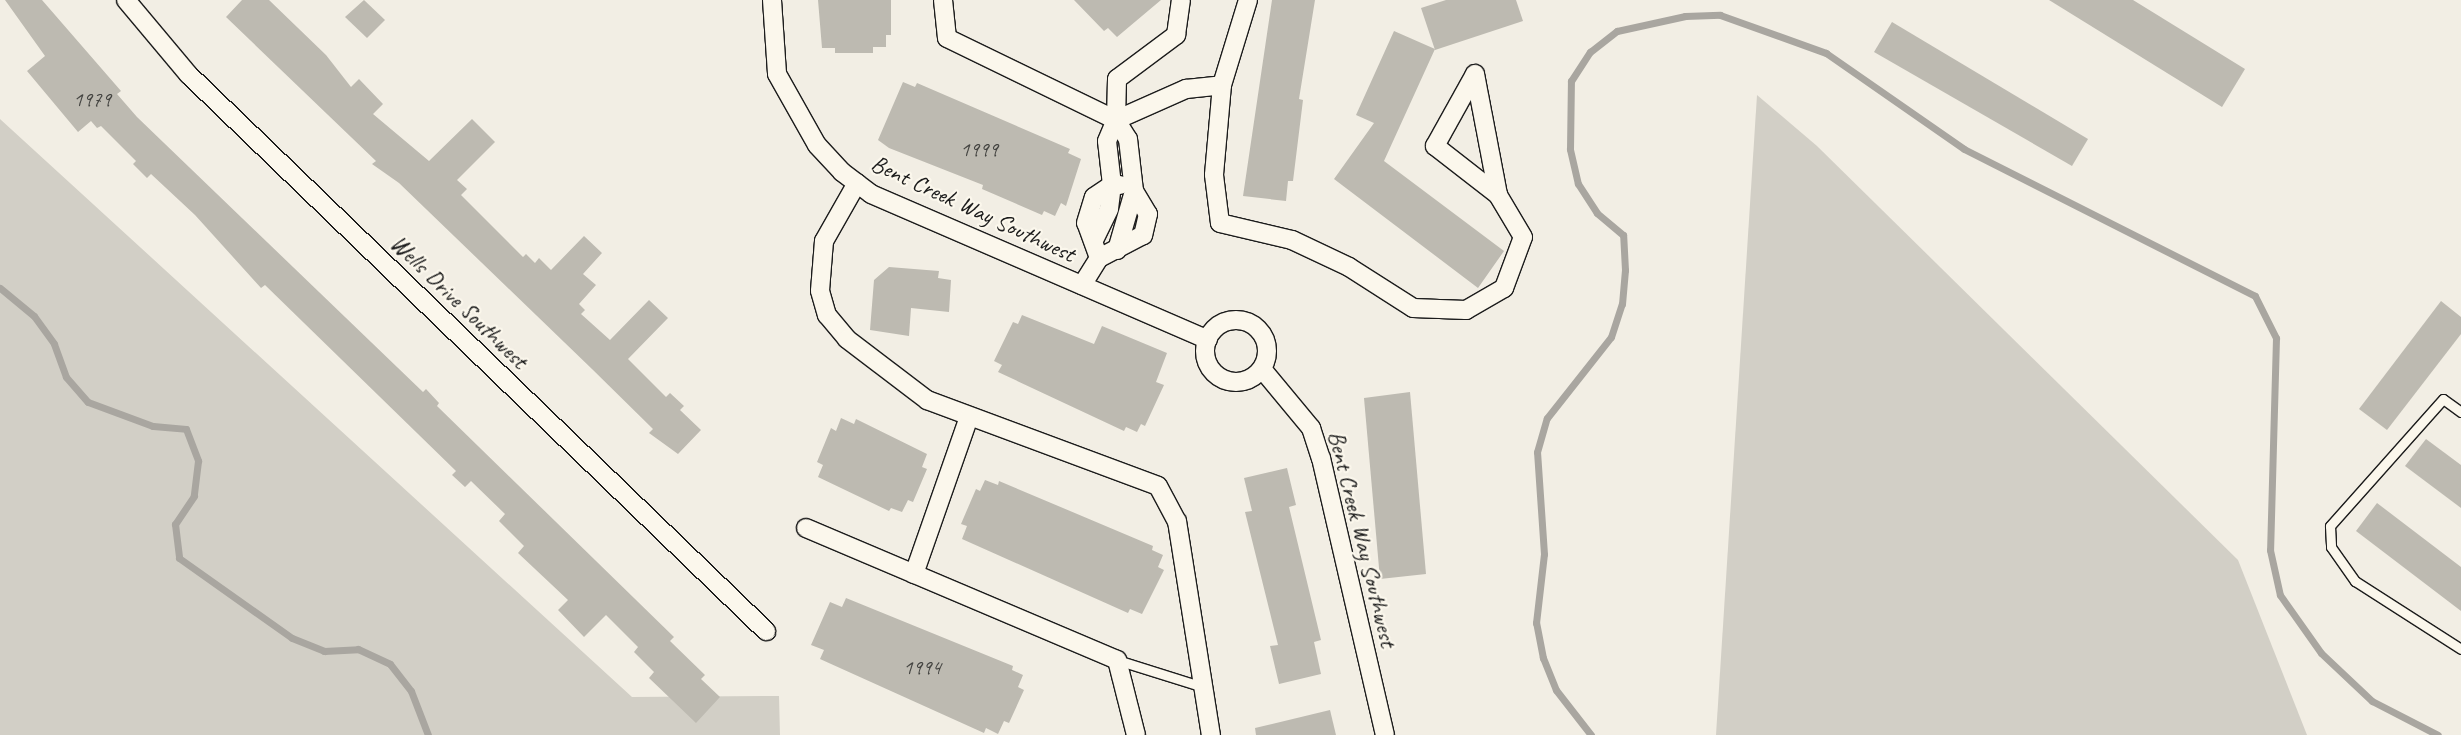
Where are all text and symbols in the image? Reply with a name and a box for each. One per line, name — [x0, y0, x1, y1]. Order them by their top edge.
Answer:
house number: 1979 — [73, 86, 111, 112]
house number: 1999 — [960, 136, 998, 162]
street label: Bent Creek Way Southwest — [867, 149, 1079, 269]
street label: Wells Drive Southwest — [384, 229, 534, 375]
street label: Bent Creek Way Southwest — [1321, 429, 1403, 649]
house number: 1994 — [903, 654, 941, 680]

